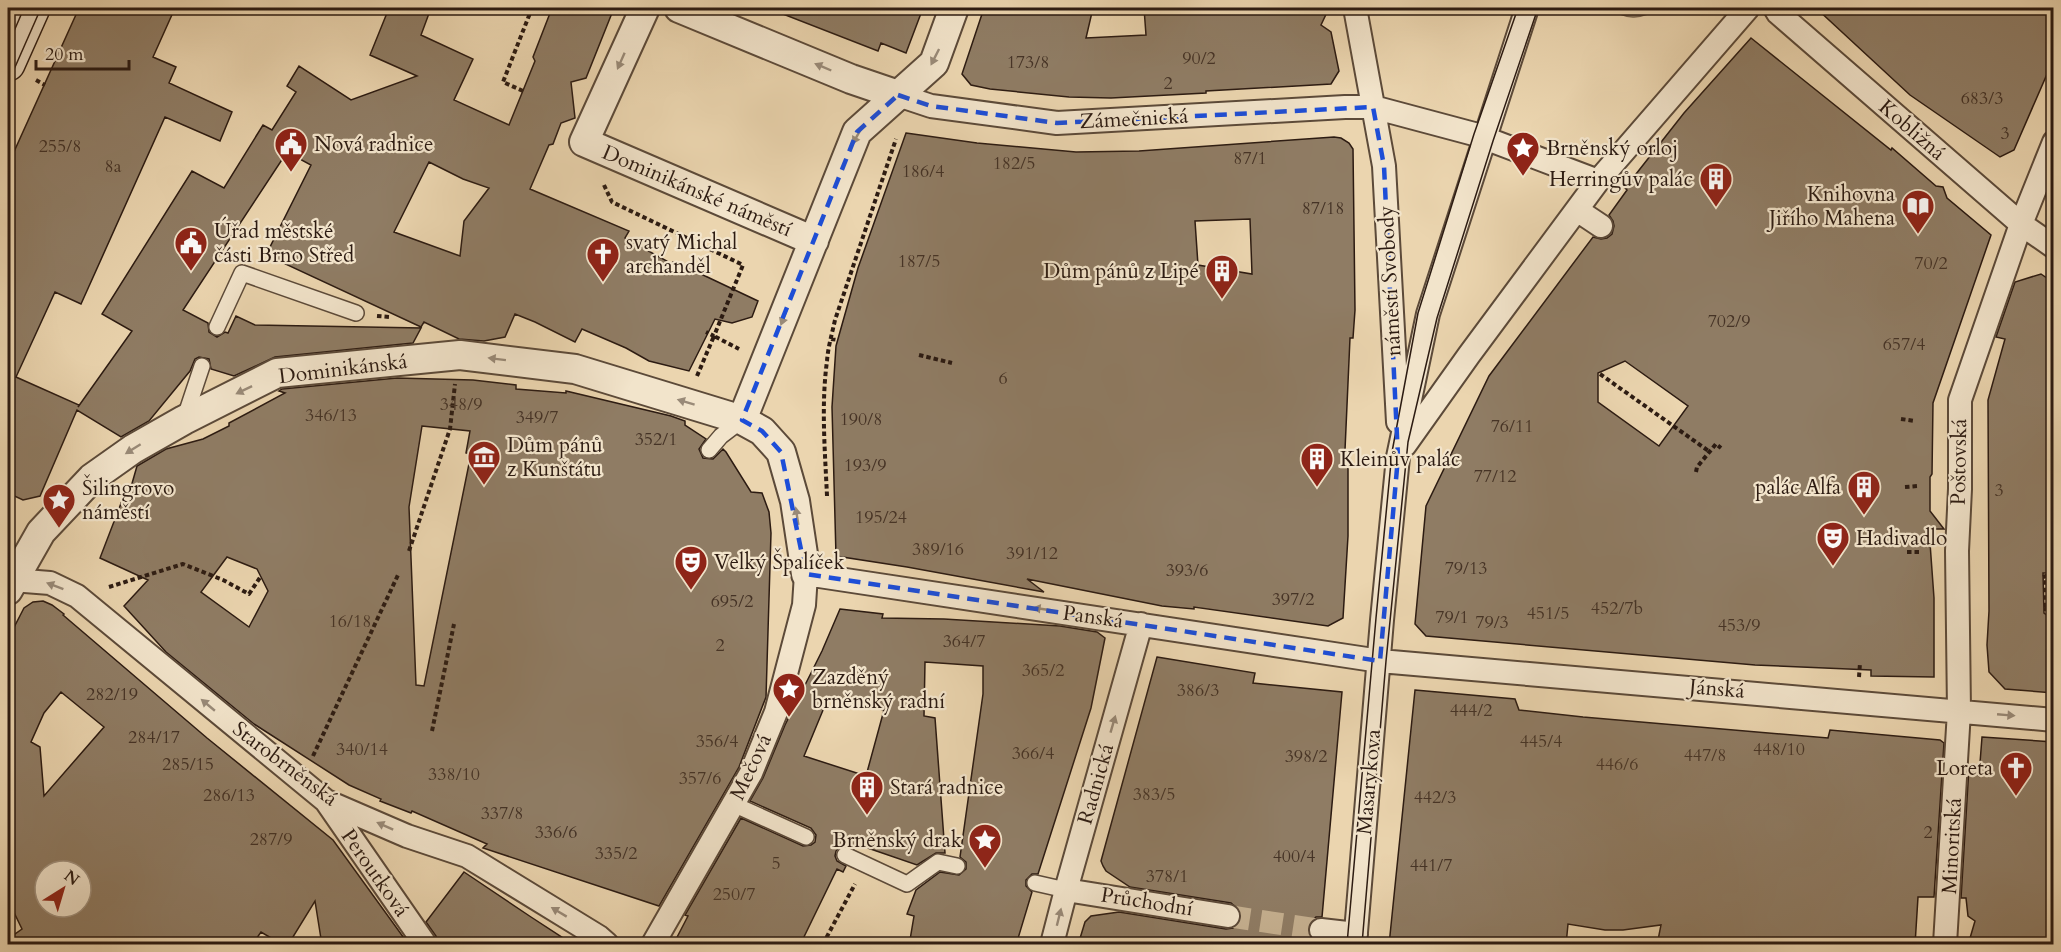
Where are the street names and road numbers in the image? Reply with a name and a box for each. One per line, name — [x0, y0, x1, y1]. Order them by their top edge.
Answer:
street label: Kobližná — [1872, 93, 1952, 167]
street label: Zámečnická — [1079, 102, 1189, 136]
street label: Dominikánské náměstí — [598, 138, 796, 244]
street label: náměstí Svobody — [1372, 205, 1408, 357]
street label: Dominikánská — [277, 347, 409, 391]
street label: Poštovská — [1944, 418, 1974, 506]
street label: Panská — [1061, 598, 1125, 636]
street label: Jánská — [1685, 672, 1746, 706]
street label: Starobrněnská — [226, 715, 344, 813]
street label: Masarykova — [1350, 728, 1388, 836]
street label: Mečová — [723, 729, 779, 805]
street label: Radnická — [1071, 740, 1121, 828]
street label: Minoritská — [1935, 797, 1969, 895]
street label: Peroutková — [334, 823, 416, 923]
street label: Průchodní — [1099, 880, 1195, 924]

